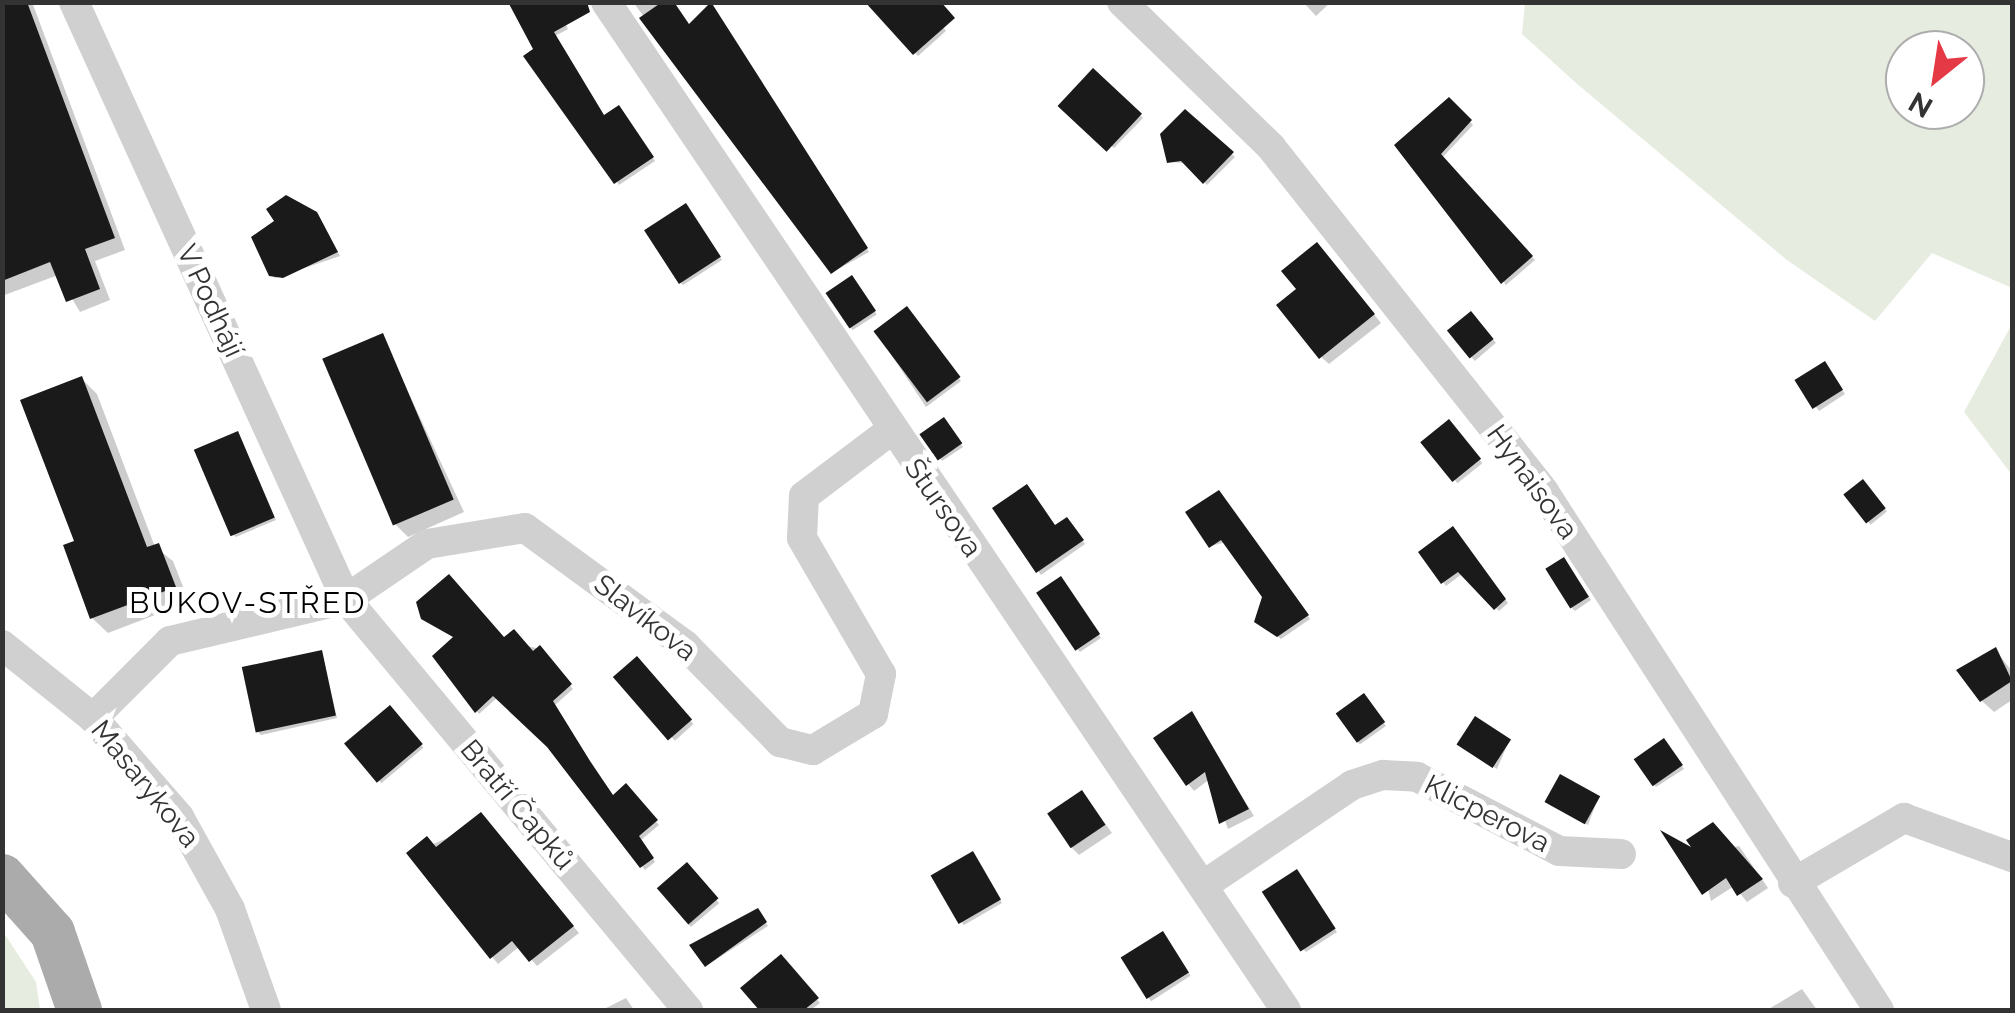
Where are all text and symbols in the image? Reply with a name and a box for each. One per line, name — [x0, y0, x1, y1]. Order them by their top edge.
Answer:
north arrow — [1885, 30, 1985, 130]
text: N — [1903, 85, 1938, 124]
street label: V Podhájí — [169, 239, 251, 363]
street label: Hynaisova — [1479, 418, 1585, 546]
street label: Štursova — [897, 452, 989, 564]
street label: Slavíkova — [587, 568, 703, 668]
district label: BUKOV-STŘED — [129, 585, 367, 621]
street label: Masarykova — [84, 714, 206, 854]
street label: Bratří Čapků — [453, 733, 581, 877]
street label: Klicperova — [1419, 768, 1555, 860]

